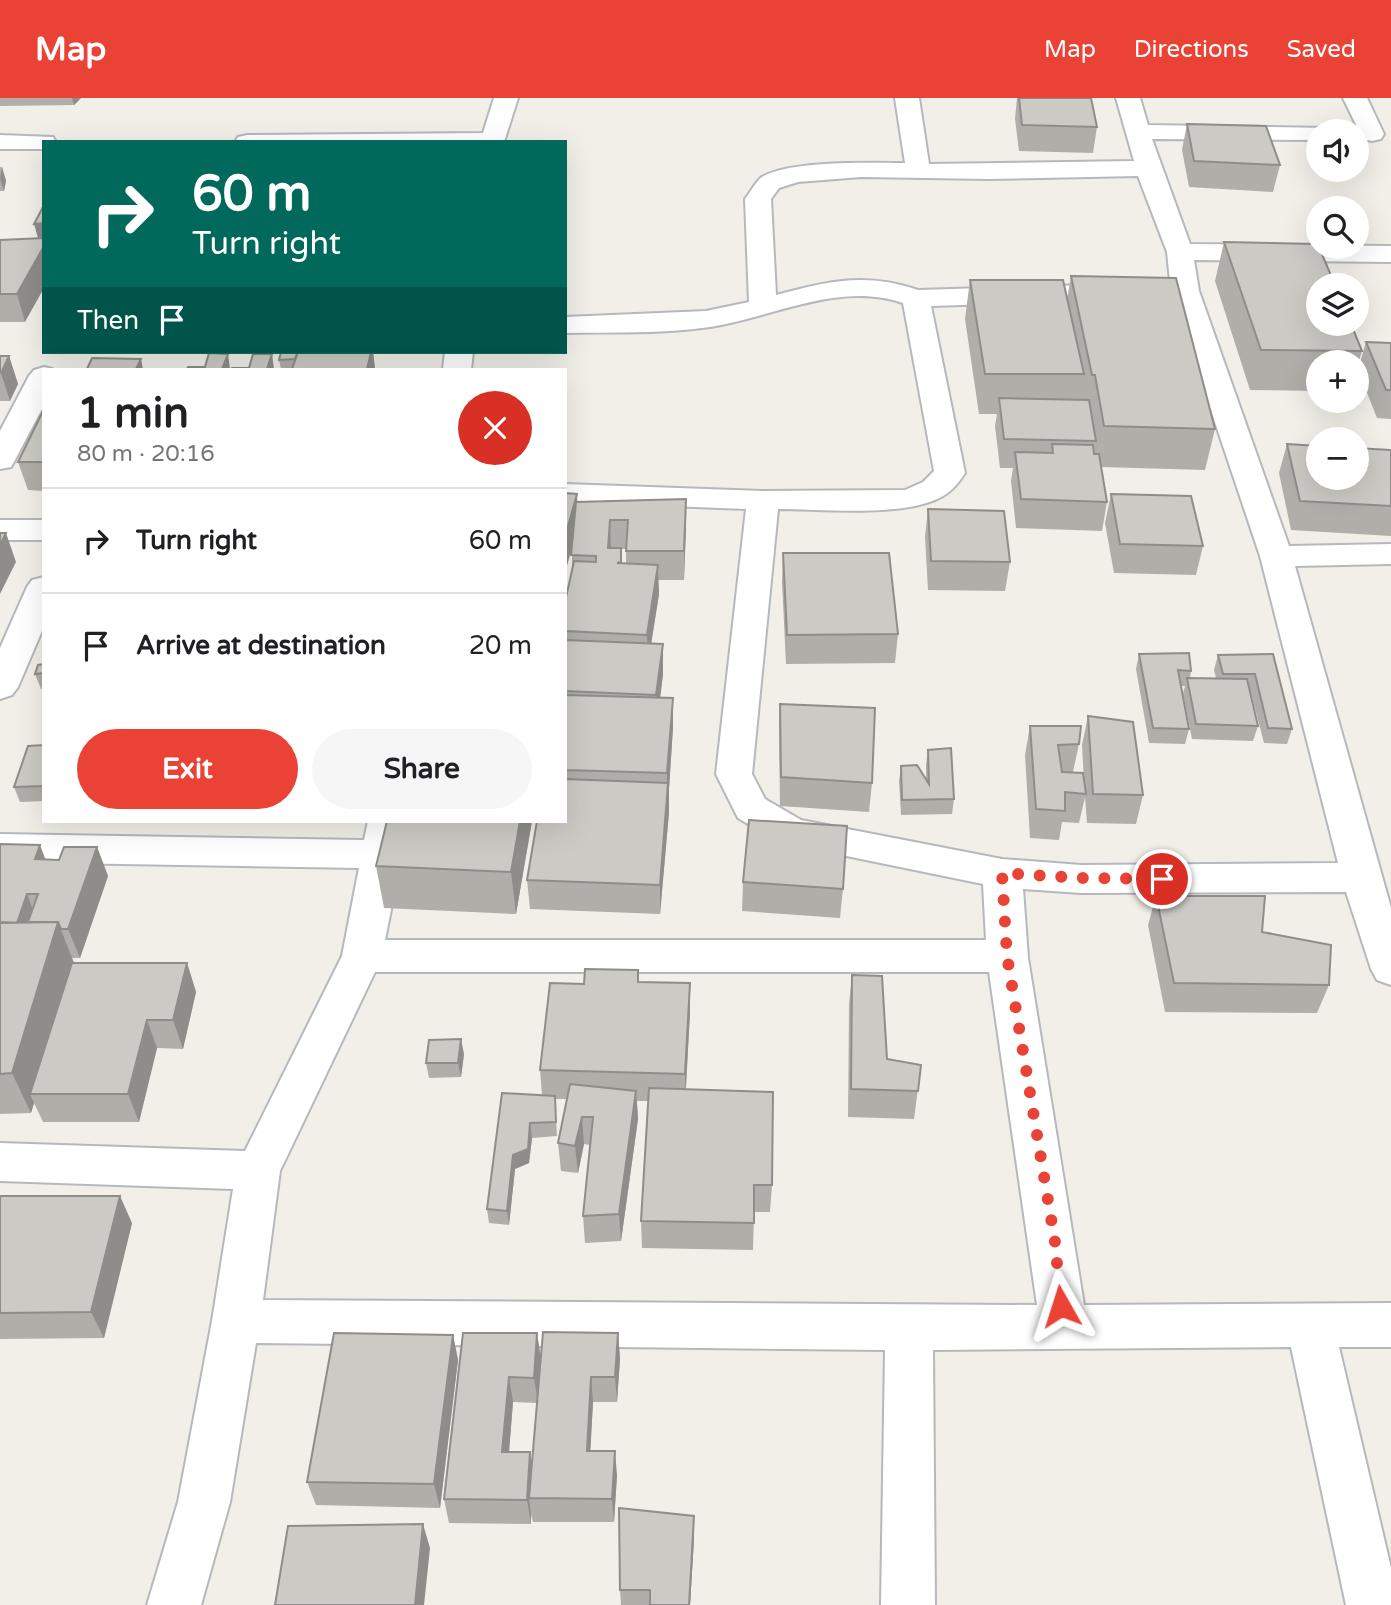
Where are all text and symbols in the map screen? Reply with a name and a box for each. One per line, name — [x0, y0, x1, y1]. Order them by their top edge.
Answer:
text: Map — [35, 30, 106, 69]
text: Map — [1044, 35, 1096, 64]
text: Directions — [1134, 35, 1249, 64]
text: Saved — [1287, 35, 1356, 64]
map controls — [1306, 119, 1369, 490]
button: sound — [1306, 119, 1369, 182]
text: 60 m — [192, 165, 311, 224]
icon: right — [77, 168, 168, 259]
button: search — [1306, 196, 1369, 259]
text: Turn right — [192, 225, 341, 263]
button: layers — [1306, 273, 1369, 336]
icon: arrive — [153, 301, 191, 339]
text: Then — [77, 305, 139, 336]
button: + — [1306, 350, 1369, 413]
text: 1 min — [77, 388, 189, 439]
button: close — [458, 391, 532, 465]
button: − — [1306, 427, 1369, 490]
text: 80 m · 20:16 — [77, 440, 215, 468]
icon: right — [77, 522, 115, 560]
text: Turn right — [136, 525, 257, 556]
text: 60 m — [469, 525, 532, 556]
icon: arrive — [77, 627, 115, 665]
text: Arrive at destination — [136, 630, 386, 661]
text: 20 m — [469, 630, 532, 661]
button: Exit — [77, 729, 298, 809]
button: Share — [312, 729, 532, 809]
pin — [1132, 849, 1192, 909]
icon: arrive — [1143, 860, 1181, 898]
position arrow — [1024, 1269, 1098, 1343]

